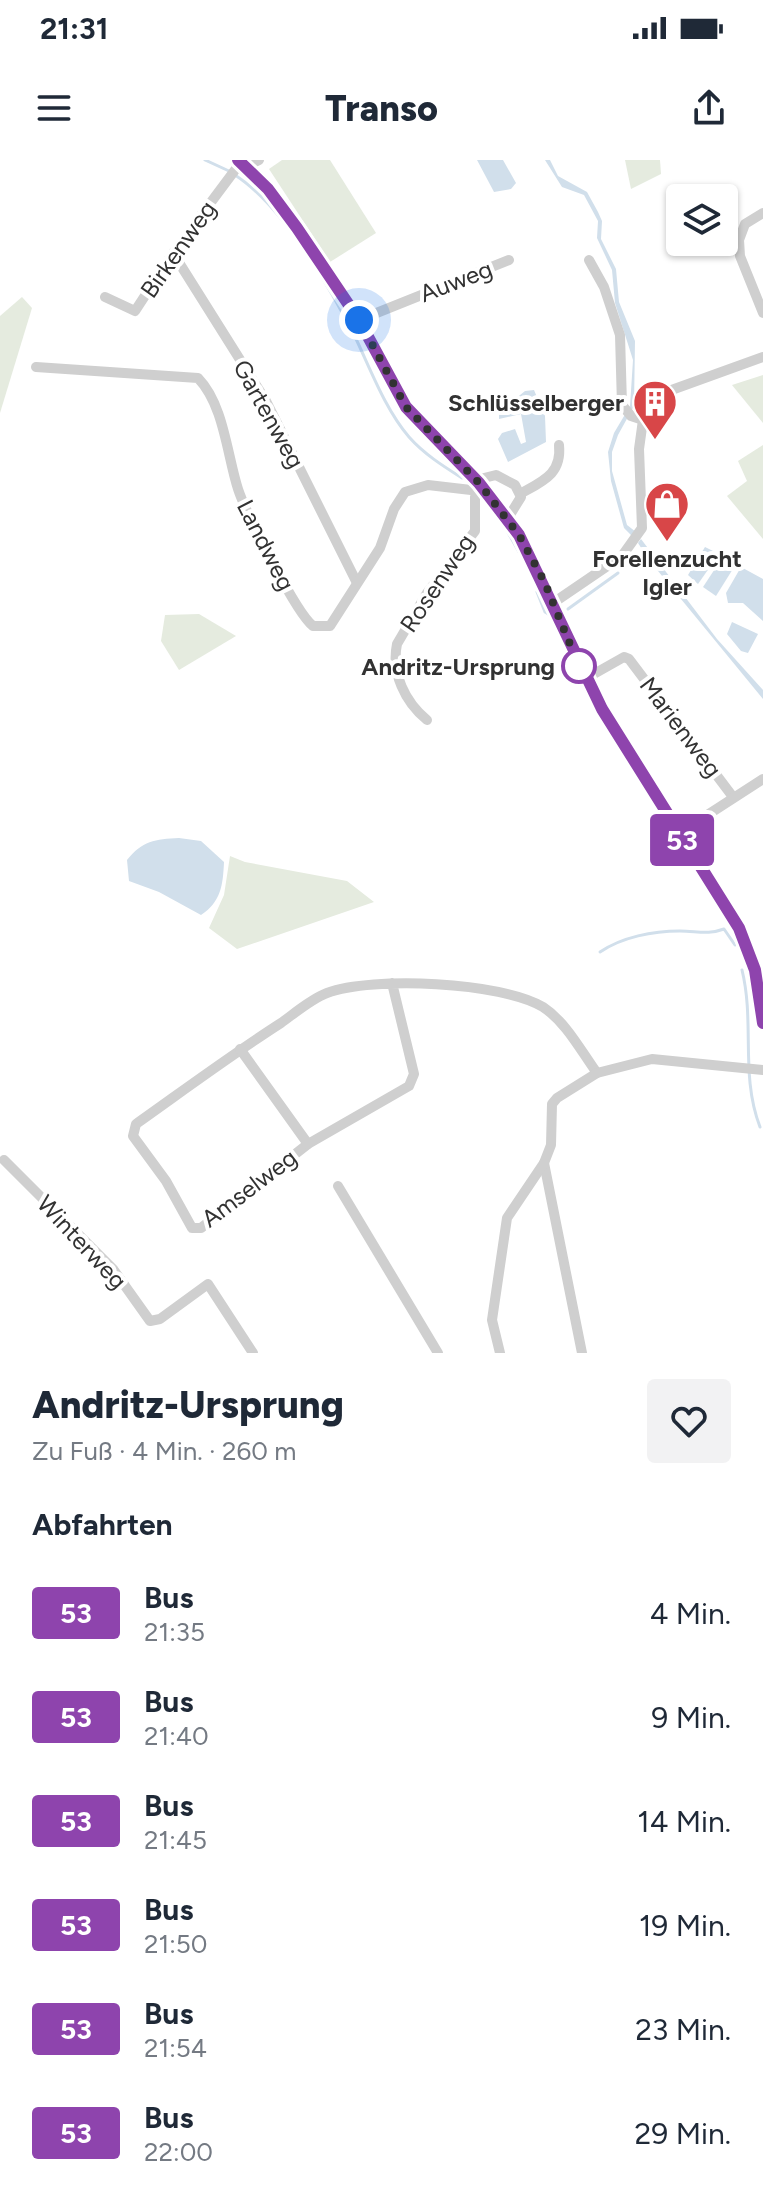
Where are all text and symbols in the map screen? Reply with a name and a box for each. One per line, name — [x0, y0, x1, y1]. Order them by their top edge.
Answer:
text: 21:31 — [40, 10, 108, 47]
icon: menu — [32, 86, 76, 130]
icon: share — [687, 86, 731, 130]
text: Transo — [325, 87, 438, 130]
map controls — [666, 184, 738, 256]
button: layers — [666, 184, 738, 256]
street label: Birkenweg — [134, 195, 222, 303]
street label: Auweg — [416, 254, 496, 308]
your location — [339, 300, 379, 340]
street label: Gartenweg — [227, 355, 311, 473]
building icon: Schlüsselberger — [631, 378, 679, 441]
place label: Schlüsselberger — [448, 388, 624, 417]
shop icon: Forellenzucht Igler — [643, 480, 691, 543]
street label: Landweg — [231, 495, 301, 595]
street label: Rosenweg — [394, 528, 480, 638]
place label: Forellenzucht Igler — [592, 544, 742, 601]
marker: Andritz-Ursprung — [562, 649, 596, 683]
place label: Andritz-Ursprung — [361, 652, 555, 681]
street label: Marienweg — [634, 671, 728, 783]
line badge: 53 — [646, 814, 718, 866]
text: 53 — [666, 823, 698, 857]
street label: Amselweg — [196, 1143, 302, 1233]
street label: Winterweg — [31, 1189, 133, 1295]
button: heart — [647, 1379, 731, 1463]
text: Andritz-Ursprung — [32, 1382, 344, 1428]
text: Zu Fuß · 4 Min. · 260 m — [32, 1435, 297, 1467]
text: Abfahrten — [32, 1506, 173, 1543]
text: Bus — [144, 1579, 193, 1616]
text: 4 Min. — [650, 1595, 731, 1632]
text: 53 — [60, 1596, 92, 1630]
text: 21:35 — [144, 1616, 205, 1648]
text: Bus — [144, 1683, 193, 1720]
text: 9 Min. — [651, 1699, 731, 1736]
text: 53 — [60, 1700, 92, 1734]
text: 21:40 — [144, 1720, 209, 1752]
text: Bus — [144, 1787, 193, 1824]
text: 14 Min. — [637, 1803, 731, 1840]
text: 53 — [60, 1804, 92, 1838]
text: 21:45 — [144, 1824, 207, 1856]
text: Bus — [144, 1891, 193, 1928]
text: 19 Min. — [639, 1907, 731, 1944]
text: 53 — [60, 1908, 92, 1942]
text: 21:50 — [144, 1928, 207, 1960]
text: Bus — [144, 1995, 193, 2032]
text: 23 Min. — [635, 2011, 731, 2048]
text: 53 — [60, 2012, 92, 2046]
text: 21:54 — [144, 2032, 207, 2064]
text: Bus — [144, 2099, 193, 2136]
text: 29 Min. — [635, 2115, 731, 2152]
text: 53 — [60, 2116, 92, 2150]
text: 22:00 — [144, 2136, 213, 2168]

